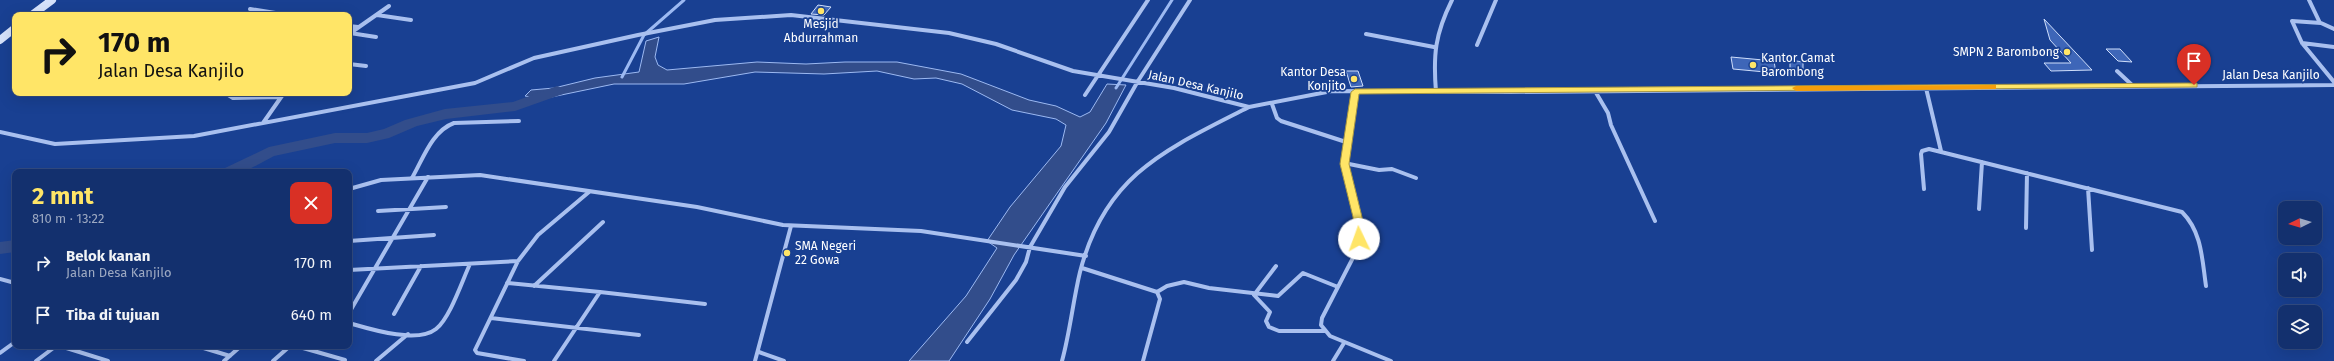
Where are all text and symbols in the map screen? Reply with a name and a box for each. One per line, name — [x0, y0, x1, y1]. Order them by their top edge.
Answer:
marker: Mesjid Abdurrahman — [816, 6, 826, 16]
place label: Mesjid Abdurrahman — [784, 17, 858, 45]
text: 170 m — [98, 26, 170, 59]
icon: right — [32, 28, 84, 80]
pin — [2177, 44, 2211, 85]
place label: SMPN 2 Barombong — [1953, 45, 2060, 59]
marker: SMPN 2 Barombong — [2062, 47, 2072, 57]
icon: arrive — [2183, 50, 2205, 72]
place label: Kantor Camat Barombong — [1761, 51, 1835, 79]
text: Jalan Desa Kanjilo — [98, 60, 244, 82]
marker: Kantor Camat Barombong — [1748, 60, 1758, 70]
place label: Kantor Desa Konjito — [1280, 65, 1346, 93]
street label: Jalan Desa Kanjilo — [1147, 67, 1245, 103]
street label: Jalan Desa Kanjilo — [2222, 68, 2320, 82]
marker: Kantor Desa Konjito — [1349, 74, 1359, 84]
text: 2 mnt — [32, 182, 94, 210]
button: close — [290, 182, 332, 224]
north arrow — [2278, 201, 2322, 245]
map controls — [2278, 201, 2322, 349]
text: 810 m · 13:22 — [32, 211, 104, 226]
position arrow — [1338, 218, 1380, 260]
place label: SMA Negeri 22 Gowa — [795, 239, 856, 267]
text: Belok kanan — [66, 247, 150, 265]
marker: SMA Negeri 22 Gowa — [782, 248, 792, 258]
icon: right — [32, 252, 54, 274]
button: sound — [2278, 253, 2322, 297]
text: 170 m — [294, 254, 332, 272]
text: Jalan Desa Kanjilo — [66, 265, 172, 280]
icon: arrive — [32, 304, 54, 326]
button: layers — [2278, 305, 2322, 349]
text: Tiba di tujuan — [66, 306, 160, 324]
text: 640 m — [291, 306, 332, 324]

